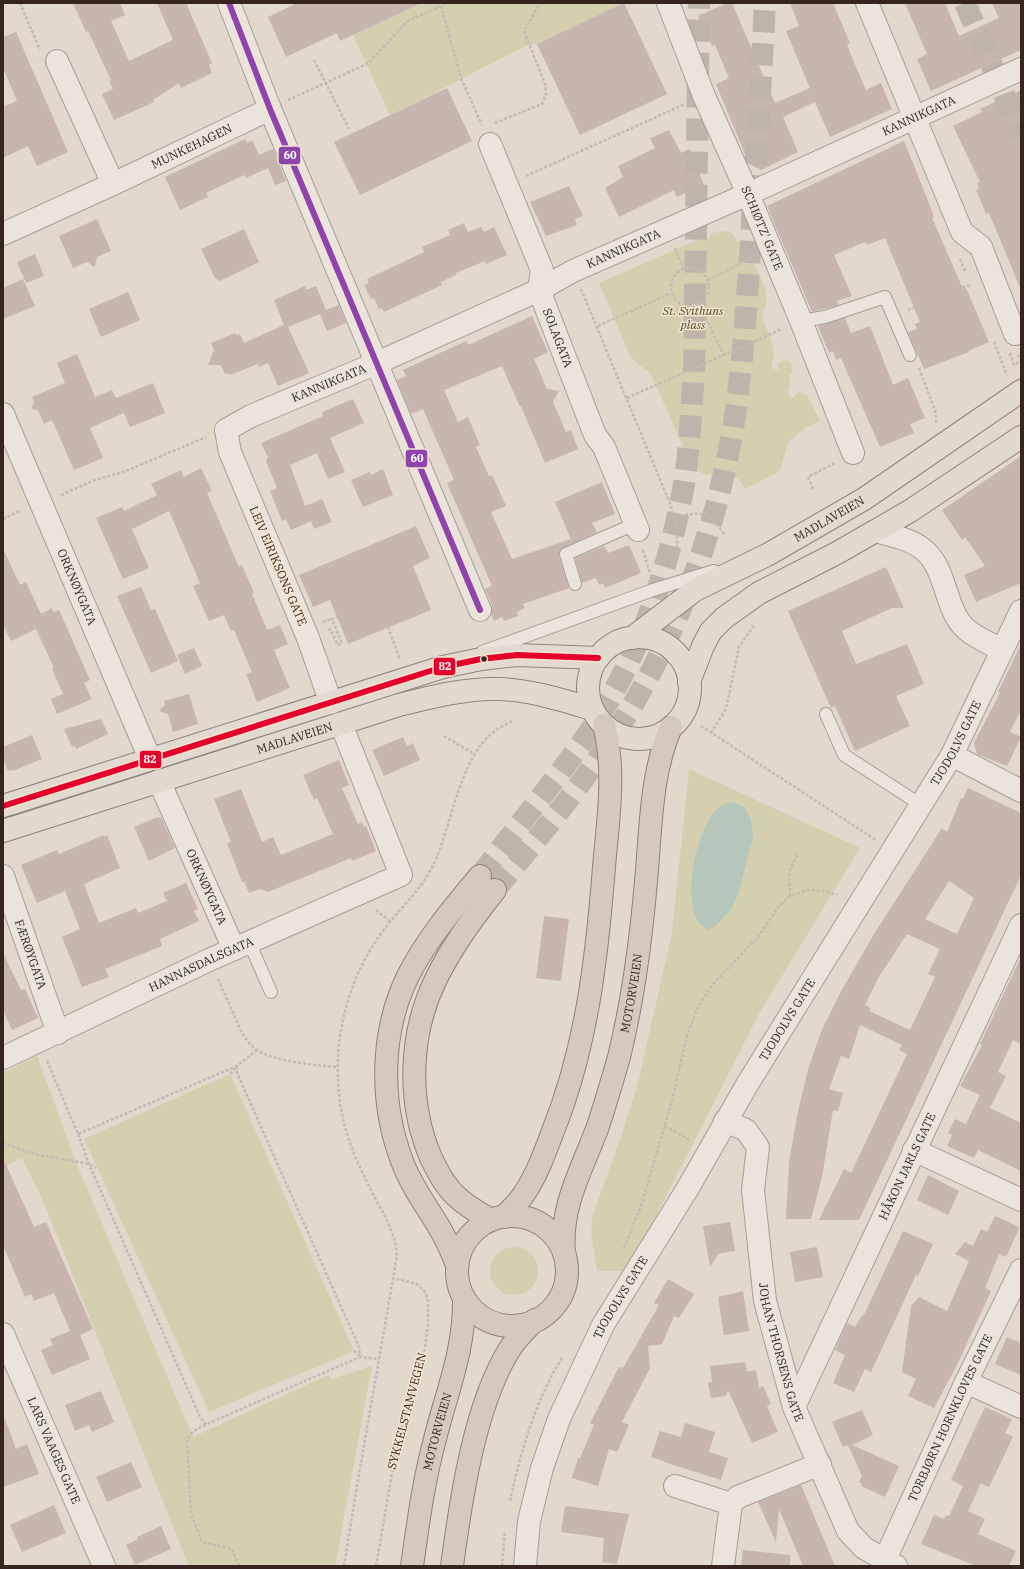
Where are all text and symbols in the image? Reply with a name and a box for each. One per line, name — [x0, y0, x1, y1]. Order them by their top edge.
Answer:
street label: KANNIKGATA — [879, 92, 958, 139]
street label: MUNKEHAGEN — [149, 120, 234, 172]
line badge: 60 — [278, 146, 301, 165]
text: 60 — [283, 148, 297, 162]
street label: SCHIØTZ' GATE — [738, 183, 787, 272]
street label: KANNIKGATA — [584, 225, 663, 271]
park label: St. Svithuns plass — [661, 303, 724, 332]
street label: SOLAGATA — [540, 306, 577, 370]
street label: KANNIKGATA — [289, 360, 369, 405]
line badge: 60 — [405, 449, 428, 468]
text: 60 — [410, 451, 424, 465]
street label: MADLAVEIEN — [791, 492, 867, 545]
street label: LEIV EIRIKSONS GATE — [246, 504, 311, 628]
street label: ORKNØYGATA — [54, 546, 100, 628]
unlabelled marker — [479, 654, 489, 664]
line badge: 82 — [433, 657, 456, 676]
text: 82 — [438, 659, 452, 673]
street label: TJODOLVS GATE — [927, 698, 984, 788]
street label: MADLAVEIEN — [255, 719, 334, 757]
line badge: 82 — [139, 750, 162, 769]
text: 82 — [143, 752, 157, 766]
street label: ORKNØYGATA — [183, 846, 231, 928]
street label: FÆRØYGATA — [12, 917, 50, 992]
street label: HANNASDALSGATA — [146, 933, 256, 995]
street label: MOTORVEIEN — [617, 953, 645, 1034]
street label: TJODOLVS GATE — [756, 976, 818, 1064]
street label: HÅKON JARLS GATE — [875, 1110, 939, 1222]
street label: TJODOLVS GATE — [590, 1253, 651, 1341]
street label: JOHAN THORSENS GATE — [756, 1282, 807, 1424]
street label: TORBJØRN HORNKLOVES GATE — [904, 1332, 995, 1504]
street label: SYKKELSTAMVEGEN — [384, 1351, 429, 1471]
street label: MOTORVEIEN — [420, 1391, 455, 1472]
street label: LARS VAAGES GATE — [24, 1395, 84, 1506]

